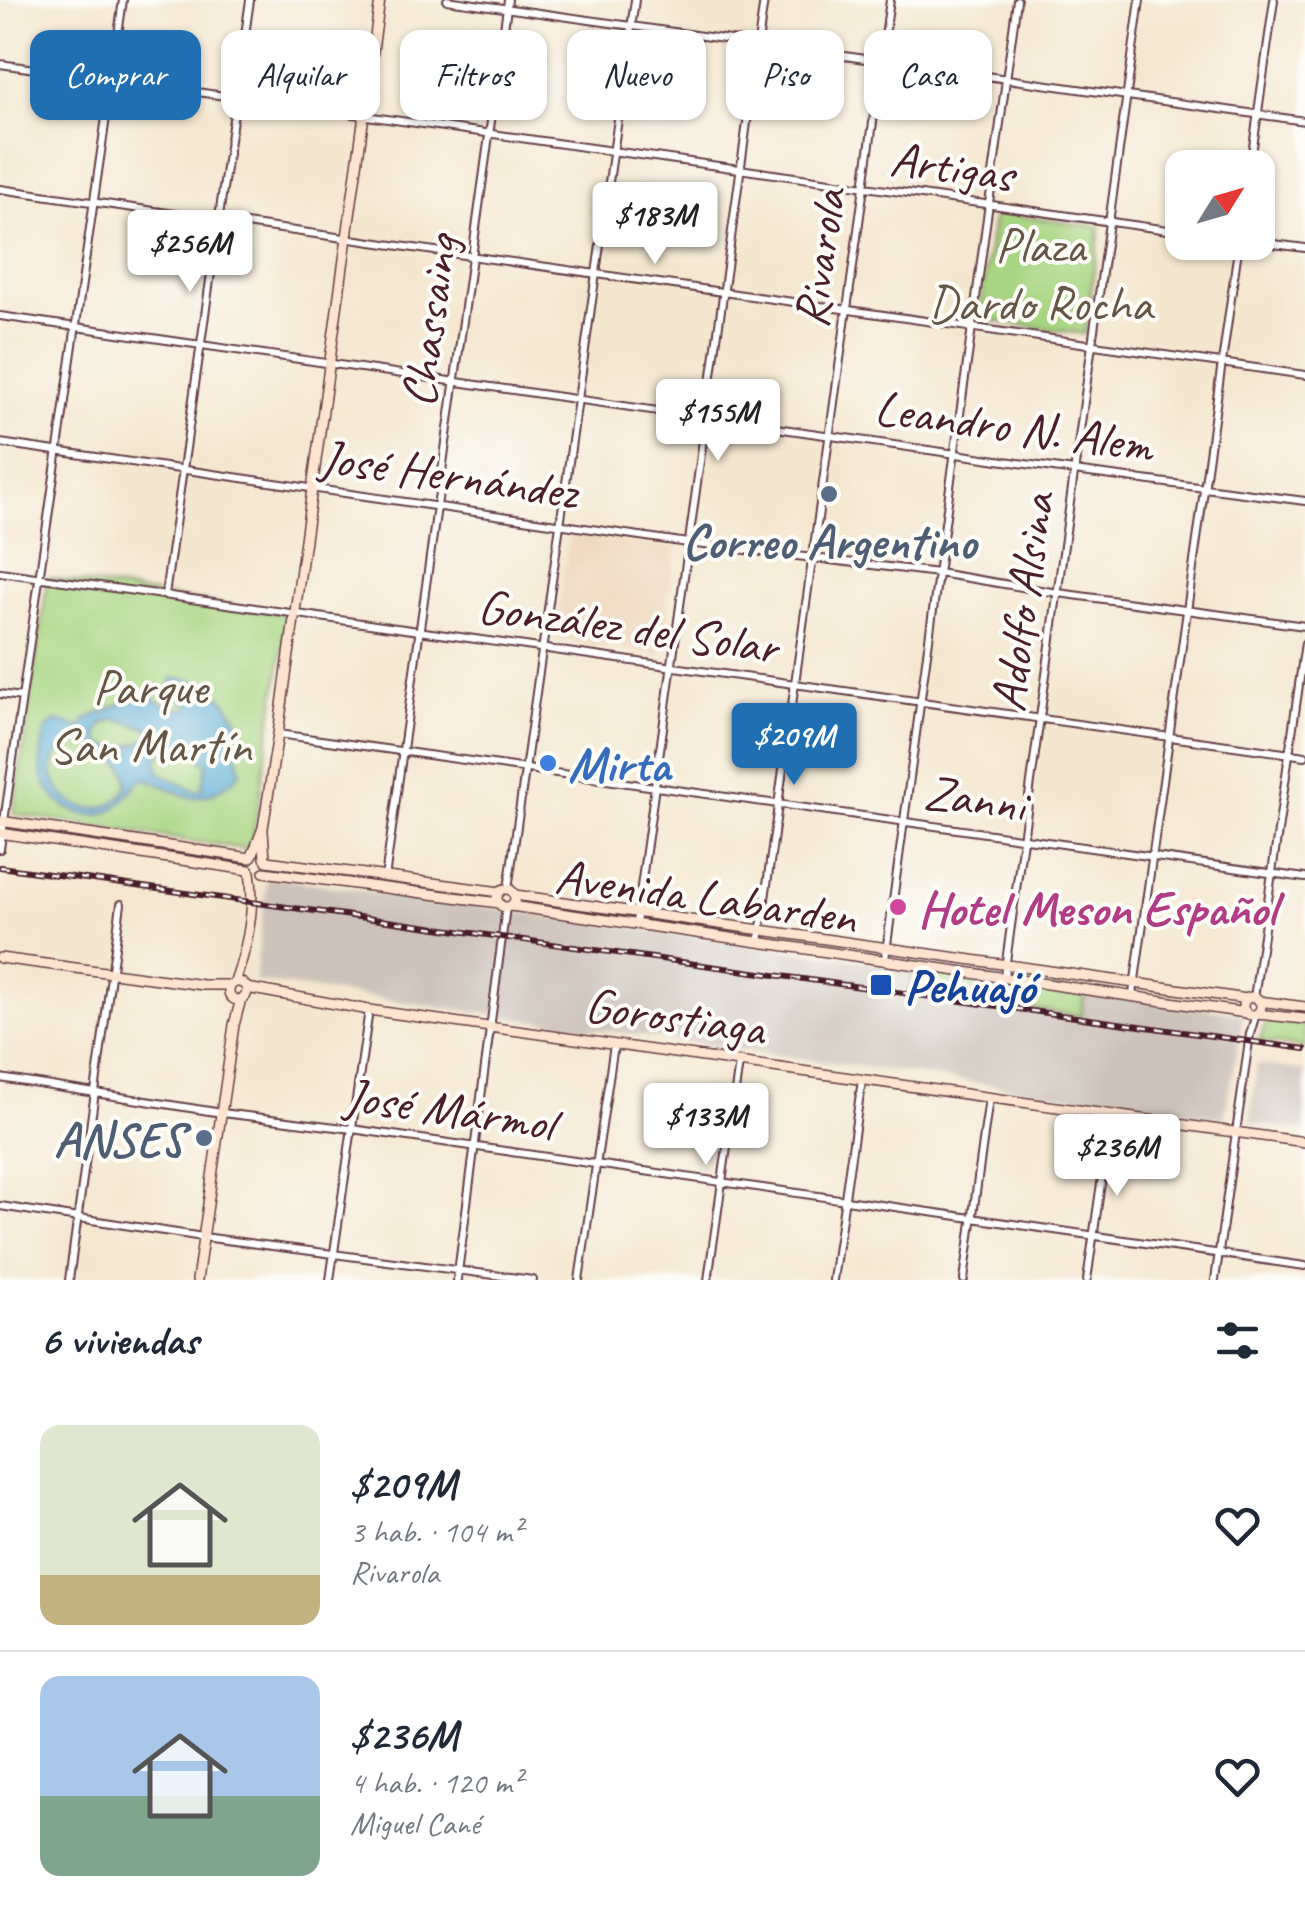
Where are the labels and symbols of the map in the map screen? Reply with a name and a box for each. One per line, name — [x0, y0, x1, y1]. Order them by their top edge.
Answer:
street label: Artigas — [886, 127, 1022, 207]
north arrow — [1165, 150, 1275, 260]
pin: $183M — [585, 182, 725, 267]
street label: Rivarola — [779, 182, 861, 332]
pin: $256M — [120, 210, 260, 295]
park label: Plaza Dardo Rocha — [928, 214, 1155, 335]
street label: Chassaing — [386, 227, 473, 411]
street label: Leandro N. Alem — [871, 376, 1160, 478]
pin: $155M — [648, 379, 788, 464]
street label: José Hernández — [314, 425, 585, 524]
marker: Correo Argentino — [818, 483, 840, 505]
street label: Adolfo Alsina — [976, 486, 1069, 715]
place label: Correo Argentino — [682, 510, 979, 573]
street label: González del Solar — [474, 574, 785, 679]
park label: Parque San Martín — [49, 656, 253, 777]
pin: $209M — [724, 703, 864, 788]
place label: Mirta — [568, 733, 673, 796]
marker: Mirta — [537, 752, 559, 774]
street label: Zanni — [920, 760, 1035, 838]
street label: Avenida Labarden — [551, 844, 862, 949]
place label: Hotel Meson Español — [918, 877, 1285, 940]
marker: Hotel Meson Español — [887, 896, 909, 918]
place label: Pehuajó — [904, 955, 1041, 1018]
marker: Pehuajó — [868, 972, 894, 998]
street label: Gorostiaga — [581, 973, 771, 1061]
street label: José Mármol — [339, 1063, 567, 1157]
pin: $133M — [636, 1083, 776, 1168]
place label: ANSES — [54, 1108, 192, 1171]
pin: $236M — [1047, 1114, 1187, 1199]
marker: ANSES — [193, 1127, 215, 1149]

